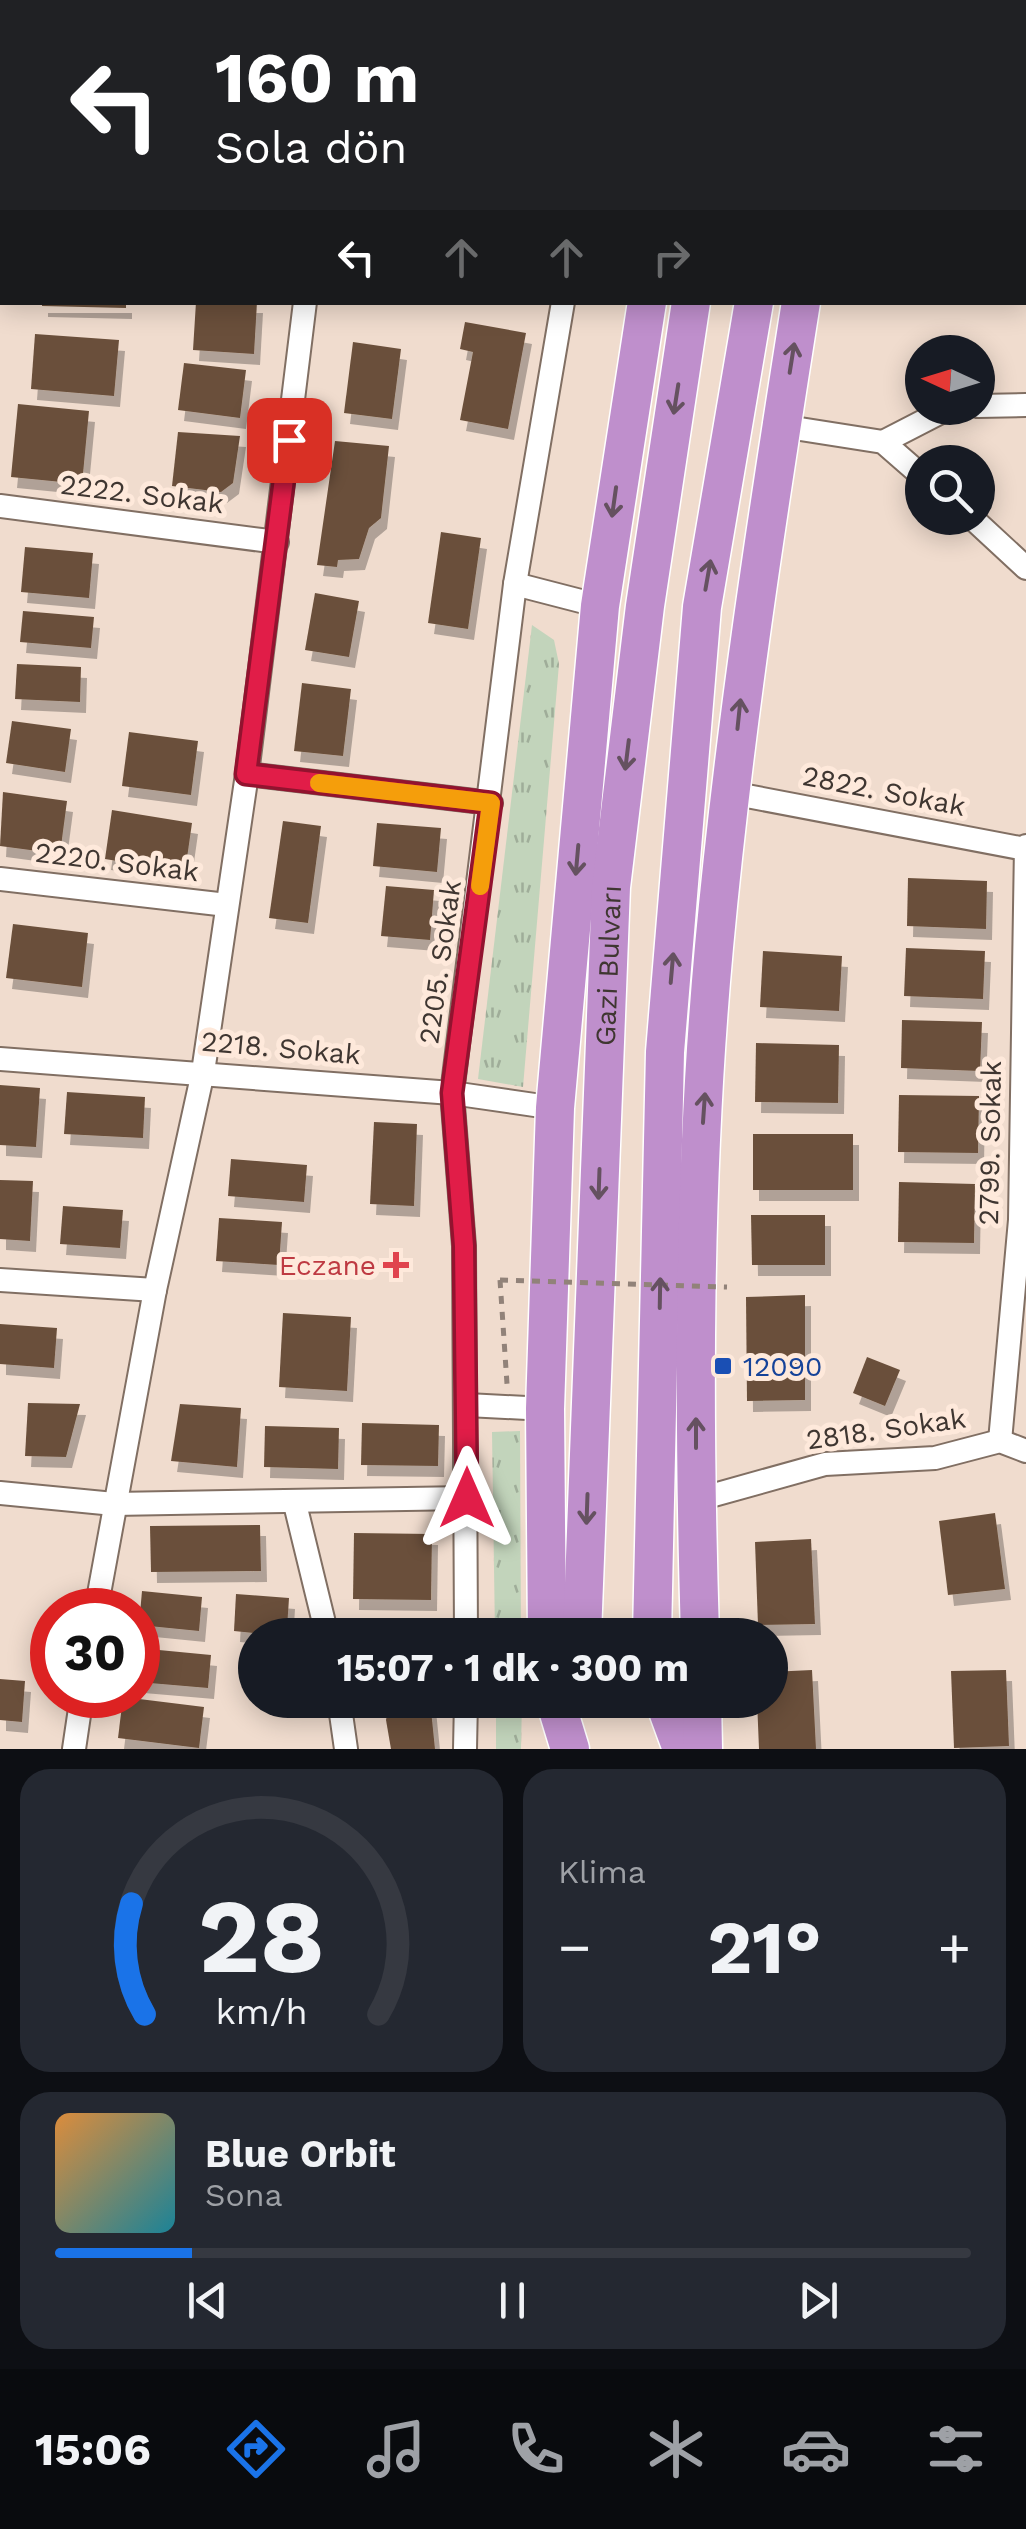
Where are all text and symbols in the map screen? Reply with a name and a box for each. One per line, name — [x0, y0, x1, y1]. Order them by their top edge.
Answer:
text: 160 m — [215, 37, 419, 119]
icon: left — [50, 40, 180, 170]
text: Sola dön — [215, 121, 407, 174]
icon: left — [329, 230, 384, 285]
icon: ahead — [434, 230, 489, 285]
icon: ahead — [539, 230, 594, 285]
icon: right — [644, 230, 699, 285]
north arrow — [905, 335, 995, 425]
map controls — [905, 335, 995, 535]
one-way arrow — [783, 343, 802, 375]
one-way arrow — [667, 382, 685, 415]
pin — [247, 398, 332, 483]
icon: arrive — [262, 413, 317, 468]
button: search — [905, 445, 995, 535]
street label: 2222. Sokak — [58, 468, 226, 520]
one-way arrow — [605, 486, 623, 518]
one-way arrow — [699, 559, 717, 591]
one-way arrow — [730, 699, 749, 731]
one-way arrow — [617, 739, 636, 771]
street label: 2822. Sokak — [800, 759, 968, 823]
street label: 2220. Sokak — [33, 836, 201, 888]
one-way arrow — [568, 844, 587, 876]
street label: 2205. Sokak — [412, 878, 468, 1046]
street label: Gazi Bulvarı — [588, 885, 628, 1046]
one-way arrow — [662, 952, 681, 984]
street label: 2218. Sokak — [200, 1025, 362, 1071]
street label: 2799. Sokak — [972, 1060, 1008, 1226]
one-way arrow — [694, 1092, 713, 1124]
one-way arrow — [590, 1168, 609, 1200]
place label: Eczane — [279, 1249, 376, 1282]
marker: Eczane — [385, 1254, 407, 1276]
one-way arrow — [650, 1277, 669, 1309]
place label: 12090 — [743, 1350, 822, 1383]
marker: 12090 — [712, 1355, 734, 1377]
street label: 2818. Sokak — [804, 1401, 968, 1457]
one-way arrow — [686, 1417, 706, 1450]
position arrow — [415, 1446, 519, 1550]
one-way arrow — [577, 1492, 596, 1524]
speed limit sign: 30 — [30, 1588, 160, 1718]
text: 15:07 · 1 dk · 300 m — [337, 1646, 689, 1690]
text: Klima — [558, 1853, 646, 1891]
text: 28 — [198, 1875, 325, 1997]
text: 21° — [707, 1903, 822, 1991]
text: − — [558, 1915, 591, 1979]
text: + — [938, 1915, 971, 1979]
text: km/h — [215, 1991, 308, 2033]
text: Blue Orbit — [205, 2132, 396, 2176]
text: Sona — [205, 2176, 283, 2214]
icon: previous — [180, 2273, 235, 2328]
icon: pause — [485, 2273, 540, 2328]
icon: next — [791, 2273, 846, 2328]
icon: directions — [221, 2414, 291, 2484]
icon: music — [361, 2414, 431, 2484]
icon: phone — [501, 2414, 571, 2484]
icon: climate — [641, 2414, 711, 2484]
icon: car — [781, 2414, 851, 2484]
icon: filters — [921, 2414, 991, 2484]
text: 15:06 — [35, 2423, 151, 2476]

